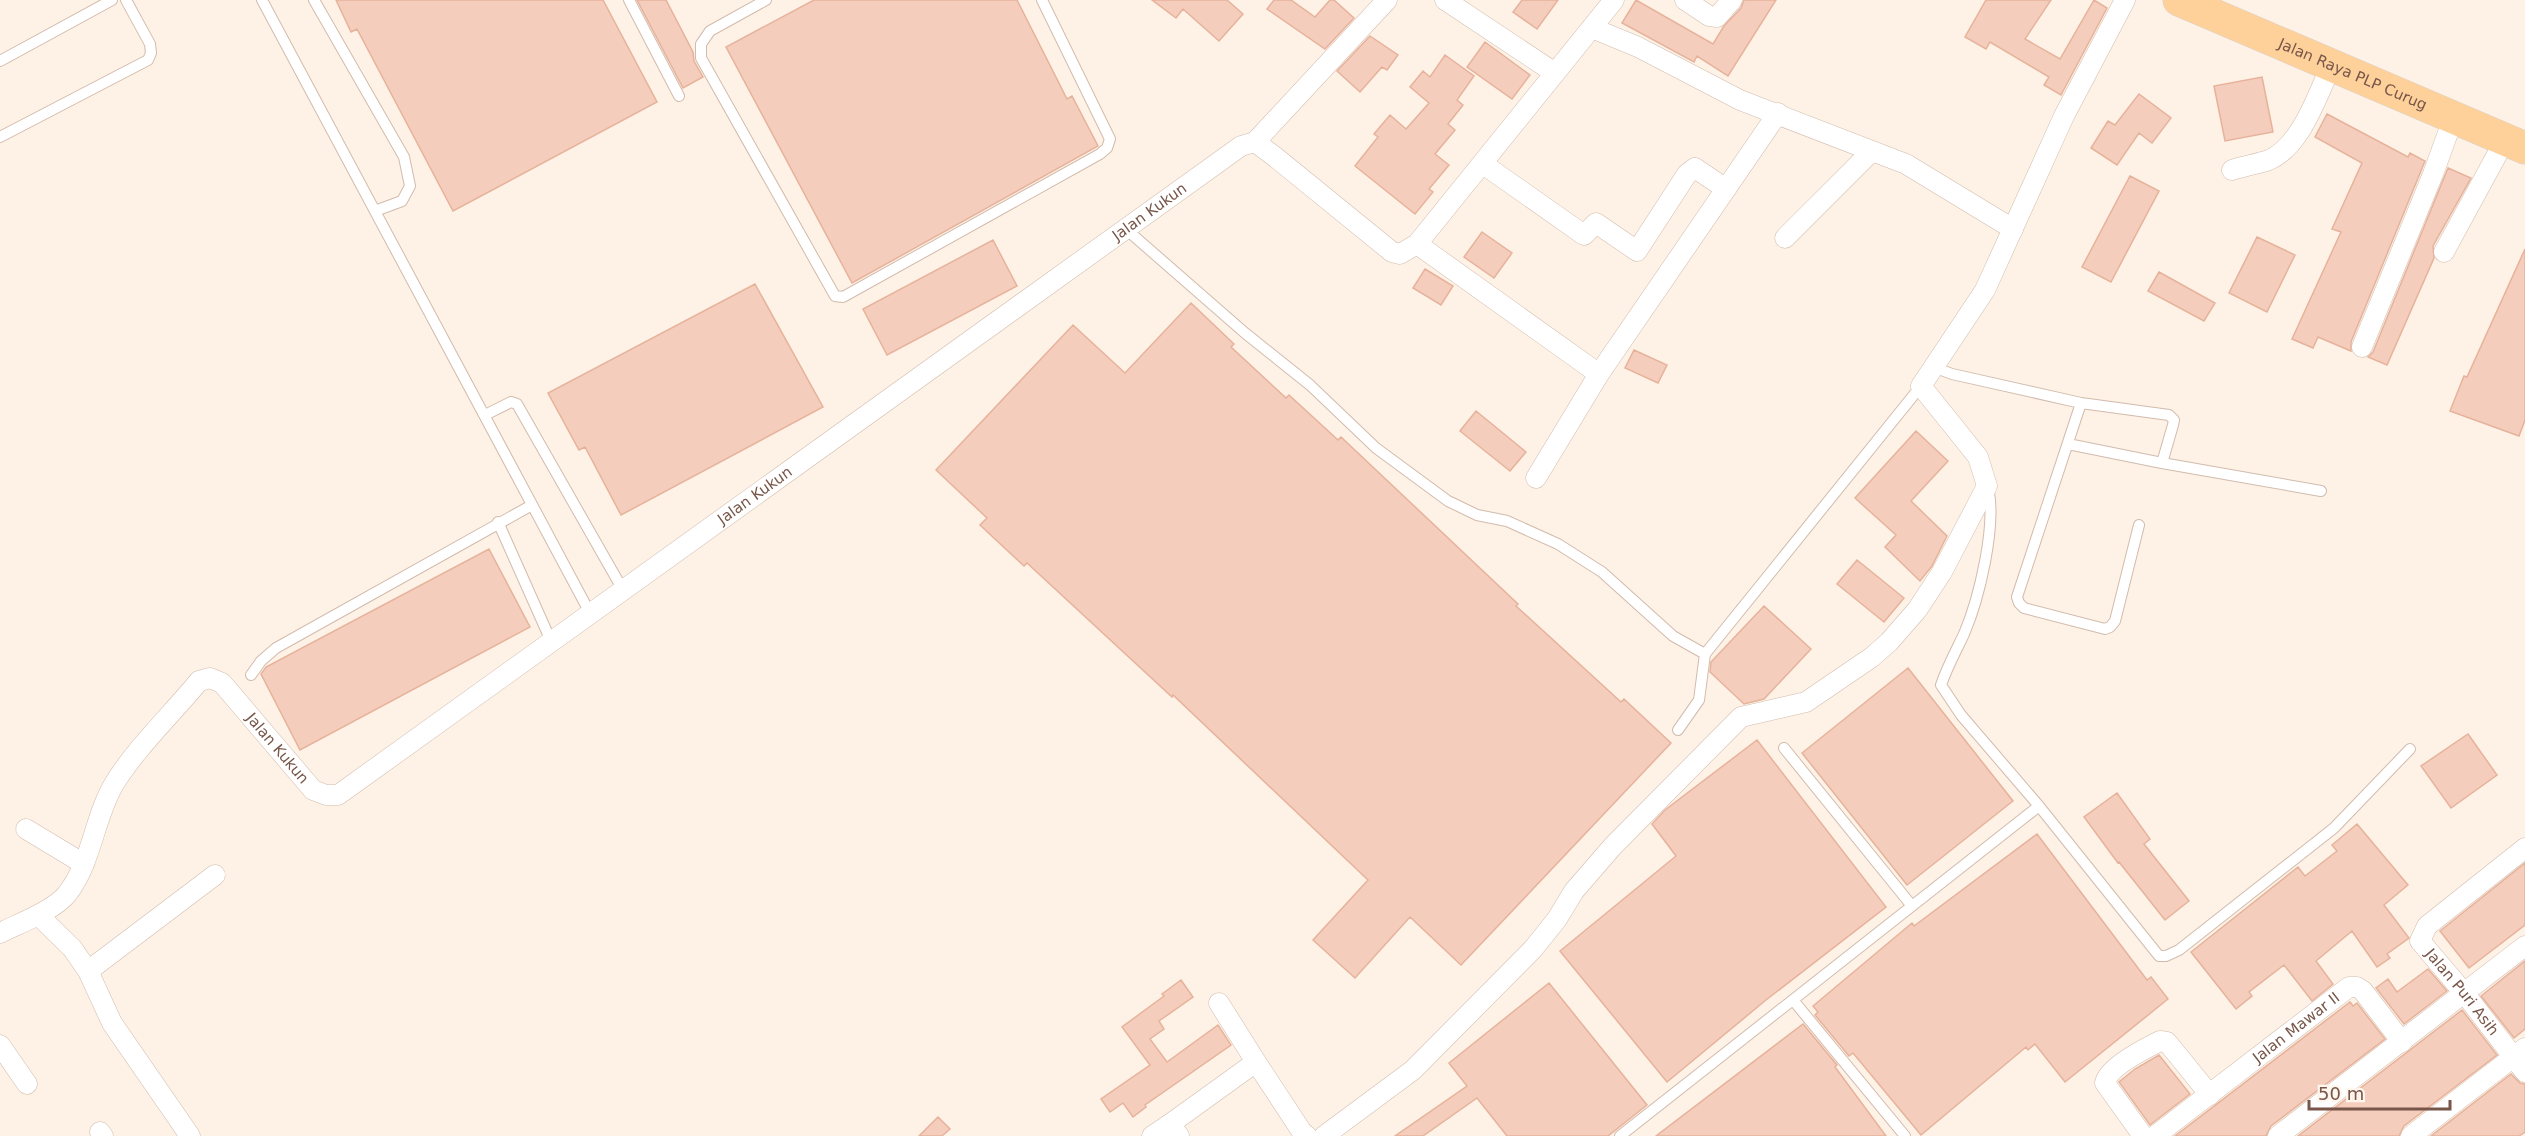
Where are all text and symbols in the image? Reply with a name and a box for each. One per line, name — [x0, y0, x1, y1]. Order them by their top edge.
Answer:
street label: Jalan Raya PLP Curug — [2275, 34, 2430, 114]
street label: Jalan Kukun — [1108, 179, 1190, 245]
street label: Jalan Kukun — [713, 463, 795, 529]
street label: Jalan Kukun — [242, 709, 313, 787]
street label: Jalan Puri Asih — [2421, 944, 2503, 1039]
street label: Jalan Mawar II — [2248, 989, 2343, 1067]
scale bar — [2309, 1073, 2450, 1111]
text: 50 m — [2318, 1083, 2364, 1104]

